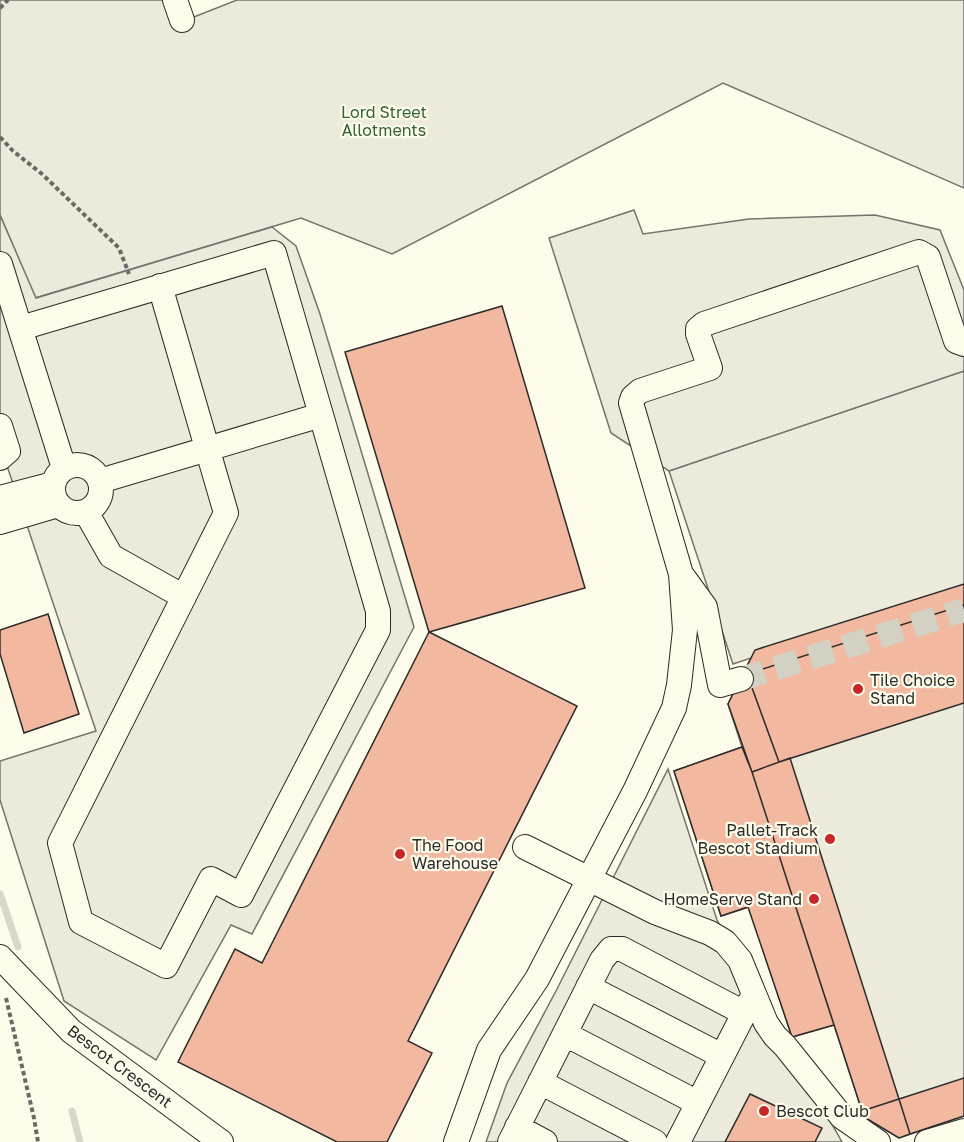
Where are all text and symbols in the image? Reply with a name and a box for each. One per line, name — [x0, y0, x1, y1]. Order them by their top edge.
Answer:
park label: Lord Street Allotments — [341, 102, 427, 140]
place label: Tile Choice Stand — [870, 670, 955, 708]
marker: Tile Choice Stand — [851, 682, 865, 696]
place label: Pallet-Track Bescot Stadium — [697, 820, 818, 858]
marker: Pallet-Track Bescot Stadium — [823, 832, 837, 846]
place label: The Food Warehouse — [412, 835, 498, 873]
marker: The Food Warehouse — [393, 847, 407, 861]
place label: HomeServe Stand — [664, 889, 802, 909]
marker: HomeServe Stand — [807, 892, 821, 906]
street label: Bescot Crescent — [64, 1020, 176, 1112]
place label: Bescot Club — [776, 1101, 869, 1121]
marker: Bescot Club — [757, 1104, 771, 1118]

